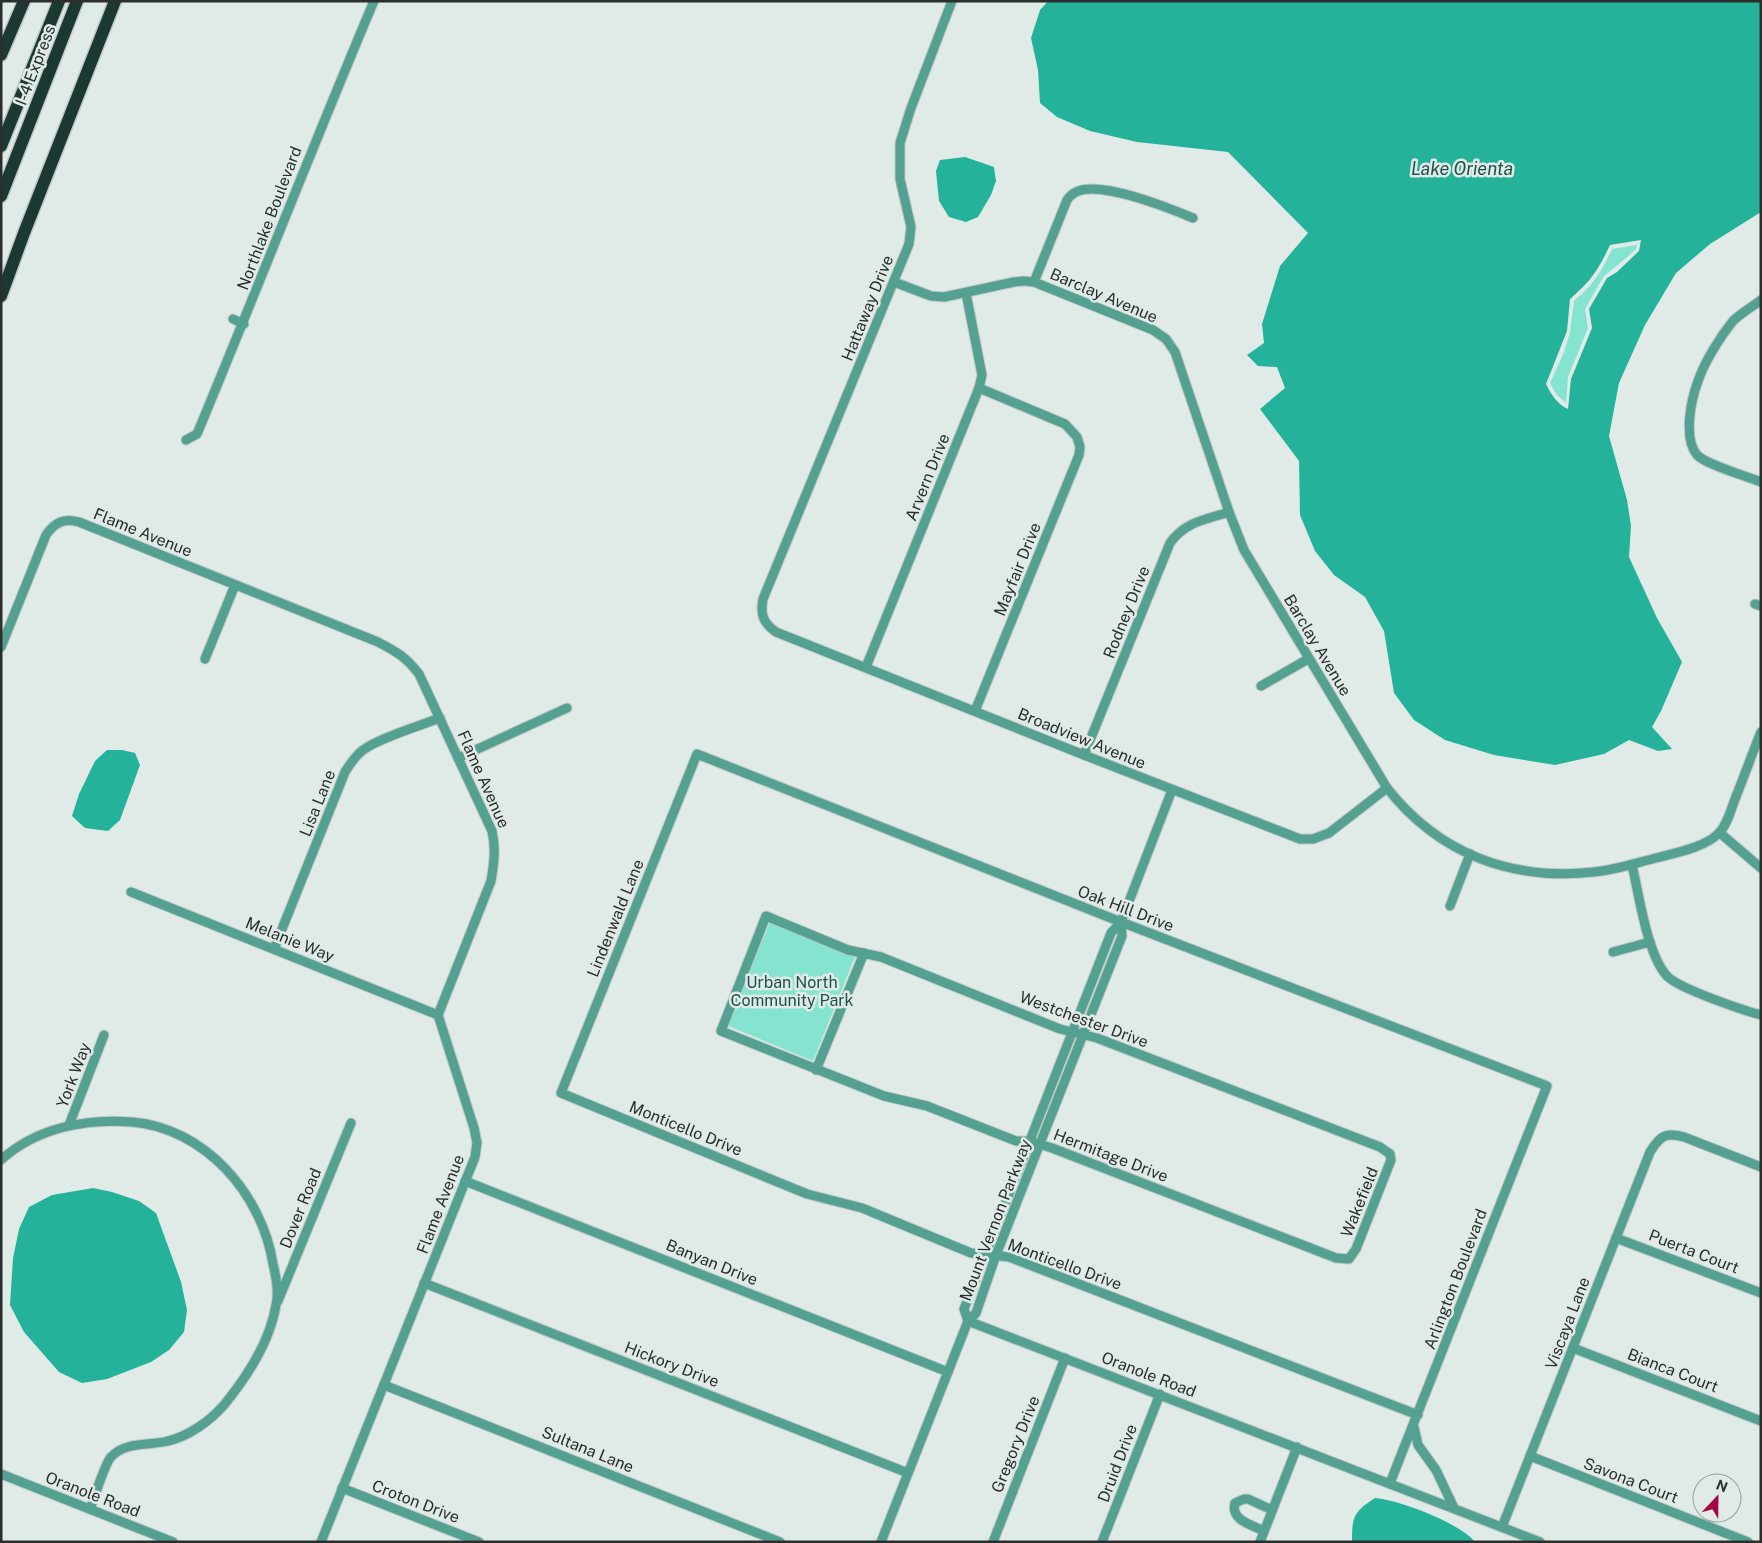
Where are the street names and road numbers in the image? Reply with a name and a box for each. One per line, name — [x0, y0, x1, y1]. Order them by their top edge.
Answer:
street label: I-4 Express — [12, 22, 59, 108]
street label: Northlake Boulevard — [233, 144, 306, 293]
street label: Hattaway Drive — [838, 252, 897, 364]
street label: Barclay Avenue — [1047, 264, 1160, 327]
street label: Arvern Drive — [901, 431, 954, 524]
street label: Flame Avenue — [91, 504, 195, 561]
street label: Mayfair Drive — [990, 520, 1045, 619]
street label: Rodney Drive — [1099, 563, 1154, 661]
street label: Barclay Avenue — [1280, 591, 1355, 699]
street label: Broadview Avenue — [1015, 704, 1149, 773]
street label: Flame Avenue — [454, 727, 514, 831]
street label: Lisa Lane — [296, 767, 339, 839]
street label: Lindenwald Lane — [583, 857, 648, 980]
street label: Oak Hill Drive — [1075, 881, 1176, 935]
street label: Melanie Way — [243, 913, 337, 966]
street label: Westchester Drive — [1017, 987, 1151, 1052]
street label: York Way — [52, 1040, 95, 1110]
street label: Monticello Drive — [627, 1097, 745, 1160]
street label: Hermitage Drive — [1051, 1125, 1171, 1186]
street label: Mount Vernon Parkway — [956, 1136, 1035, 1304]
street label: Flame Avenue — [413, 1152, 468, 1256]
street label: Wakefield — [1337, 1164, 1382, 1240]
street label: Dover Road — [276, 1165, 325, 1251]
street label: Arlington Boulevard — [1420, 1206, 1491, 1352]
street label: Puerta Court — [1646, 1226, 1742, 1277]
street label: Banyan Drive — [663, 1235, 760, 1289]
street label: Monticello Drive — [1005, 1235, 1124, 1294]
street label: Viscaya Lane — [1541, 1274, 1594, 1372]
street label: Hickory Drive — [622, 1338, 722, 1391]
street label: Bianca Court — [1625, 1344, 1721, 1396]
street label: Oranole Road — [1099, 1348, 1199, 1401]
street label: Gregory Drive — [987, 1393, 1044, 1495]
street label: Druid Drive — [1094, 1421, 1141, 1505]
street label: Sultana Lane — [539, 1422, 637, 1477]
street label: Savona Court — [1581, 1454, 1681, 1507]
street label: Oranole Road — [43, 1468, 143, 1521]
street label: Croton Drive — [369, 1476, 462, 1527]

